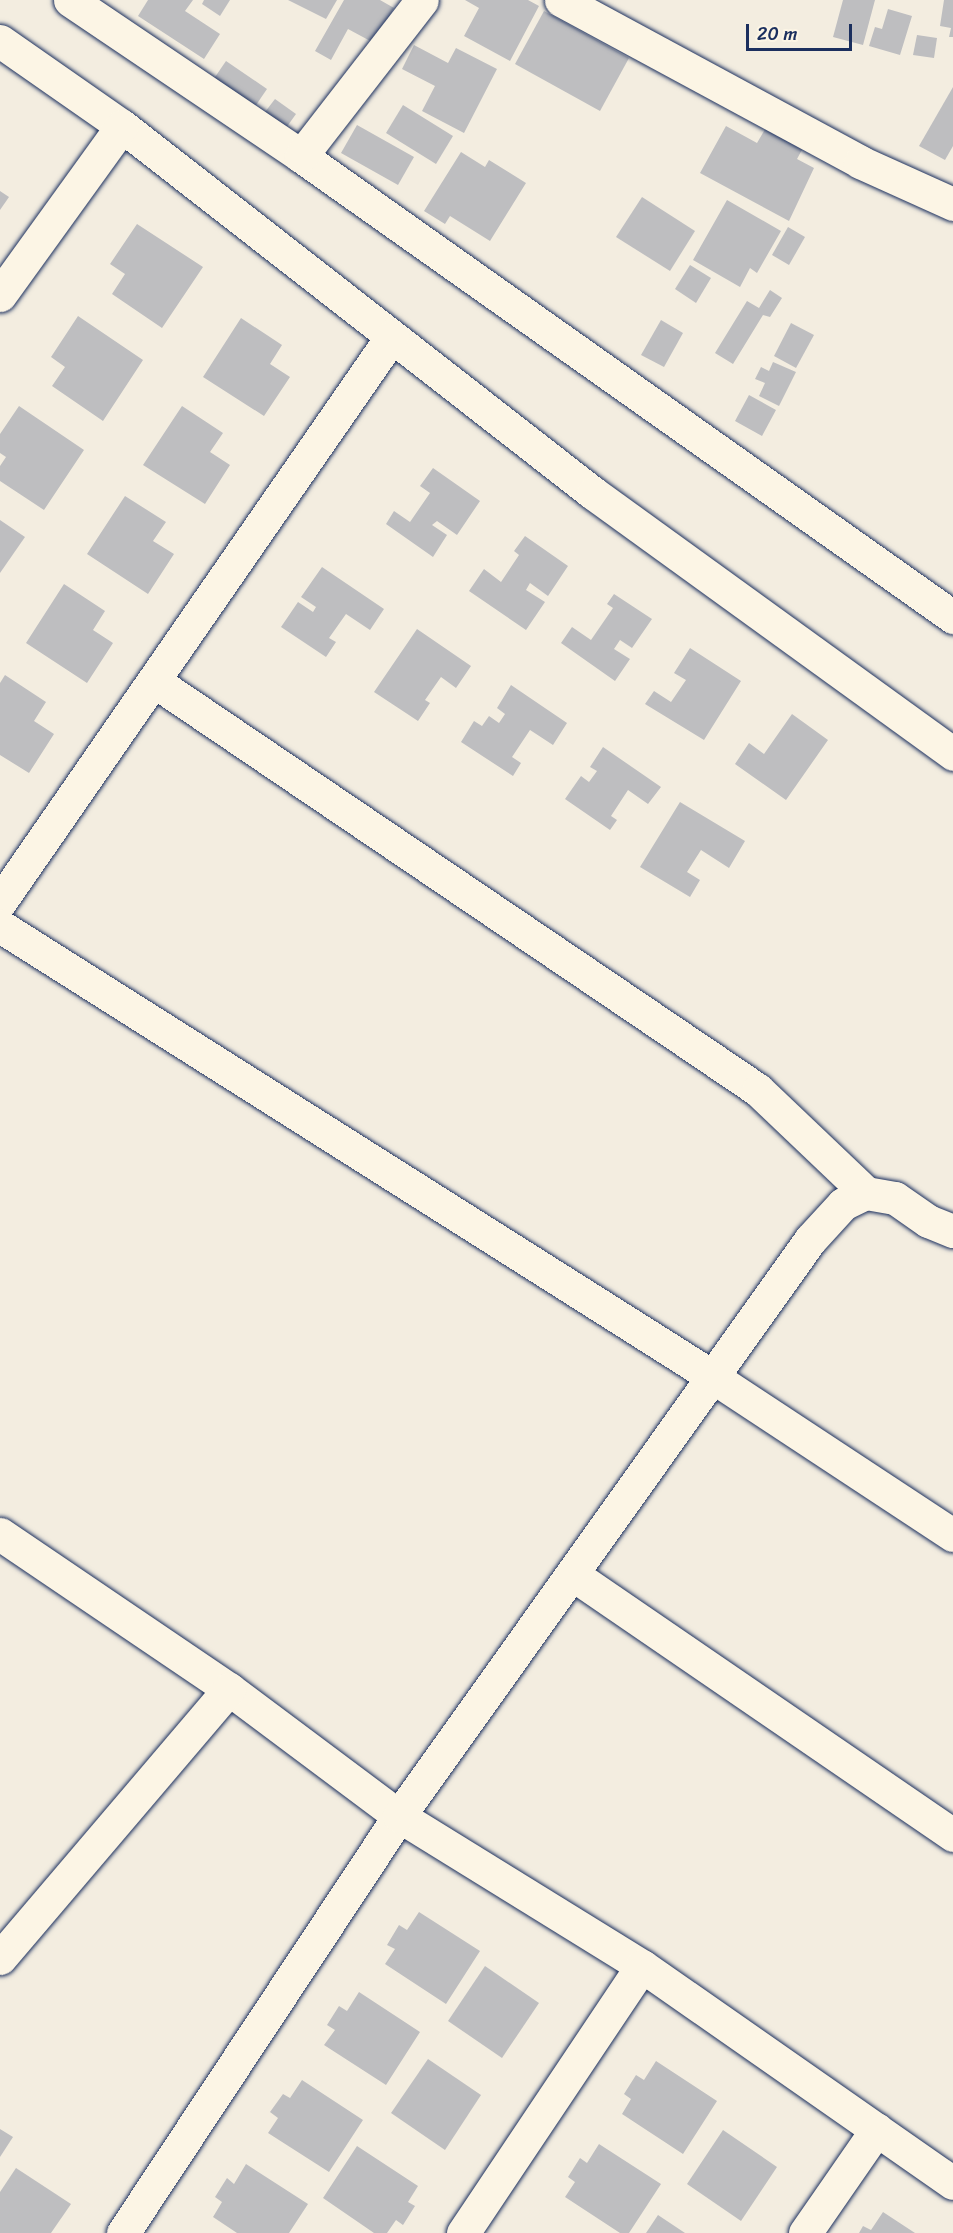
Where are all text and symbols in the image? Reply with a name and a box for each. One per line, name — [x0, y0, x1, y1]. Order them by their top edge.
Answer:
scale bar — [749, 12, 856, 50]
text: 20 m — [757, 18, 797, 50]

